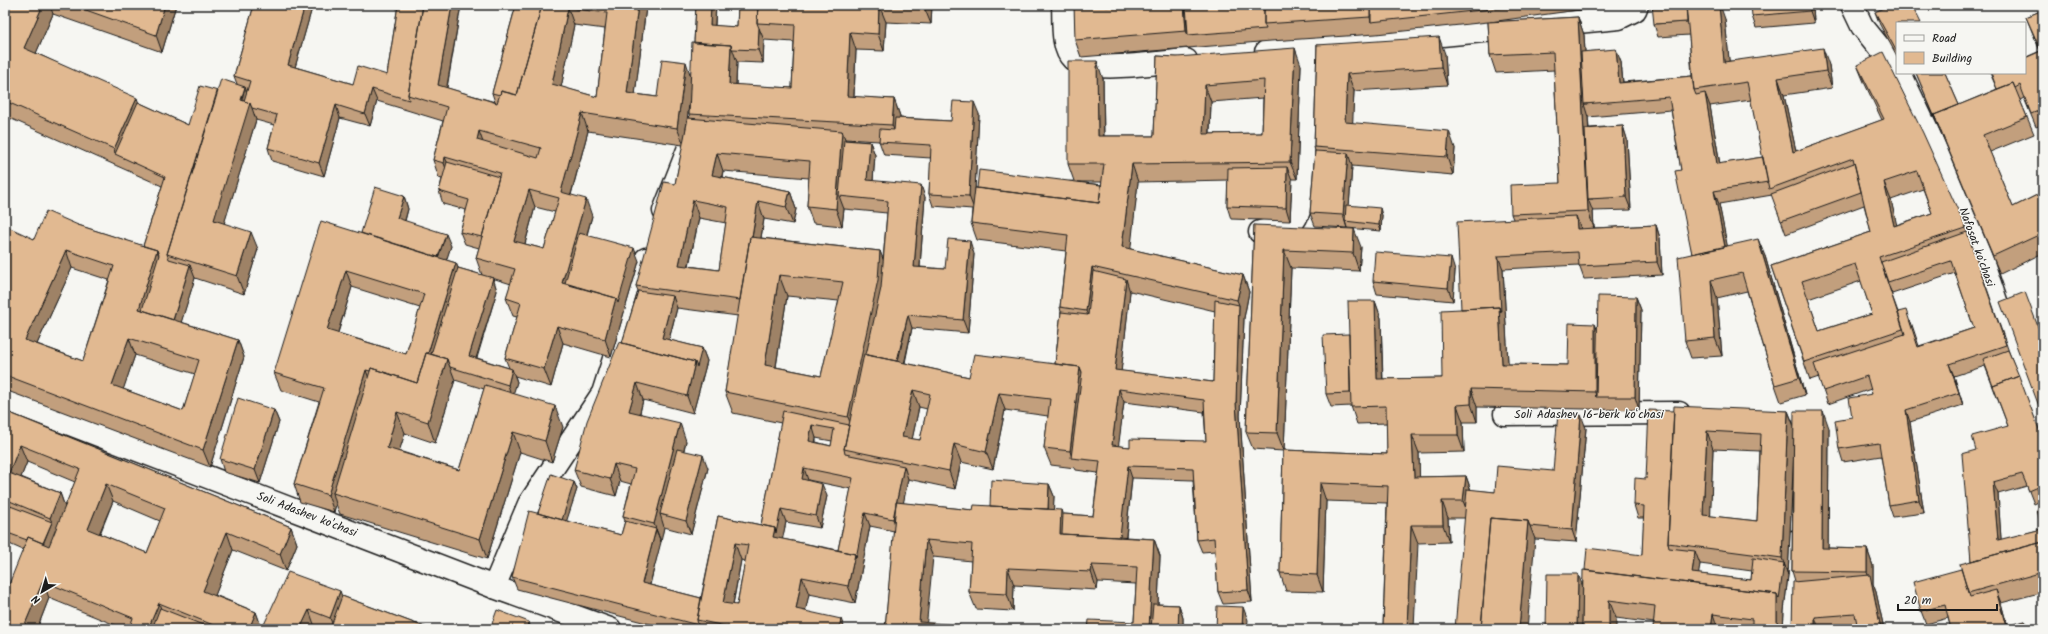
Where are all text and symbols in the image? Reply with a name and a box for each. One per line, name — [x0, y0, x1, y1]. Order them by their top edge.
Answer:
legend — [1896, 22, 2026, 74]
text: Road — [1932, 29, 1957, 48]
text: Building — [1932, 49, 1972, 68]
street label: Nafosat koʻchasi — [1953, 205, 2000, 290]
street label: Soli Adashev 16-berk koʻchasi — [1514, 405, 1665, 424]
street label: Soli Adashev ko'chasi — [254, 487, 361, 543]
north arrow — [22, 572, 62, 612]
scale bar — [1898, 586, 1997, 612]
text: N — [28, 590, 45, 608]
text: 20 m — [1904, 591, 1932, 610]

